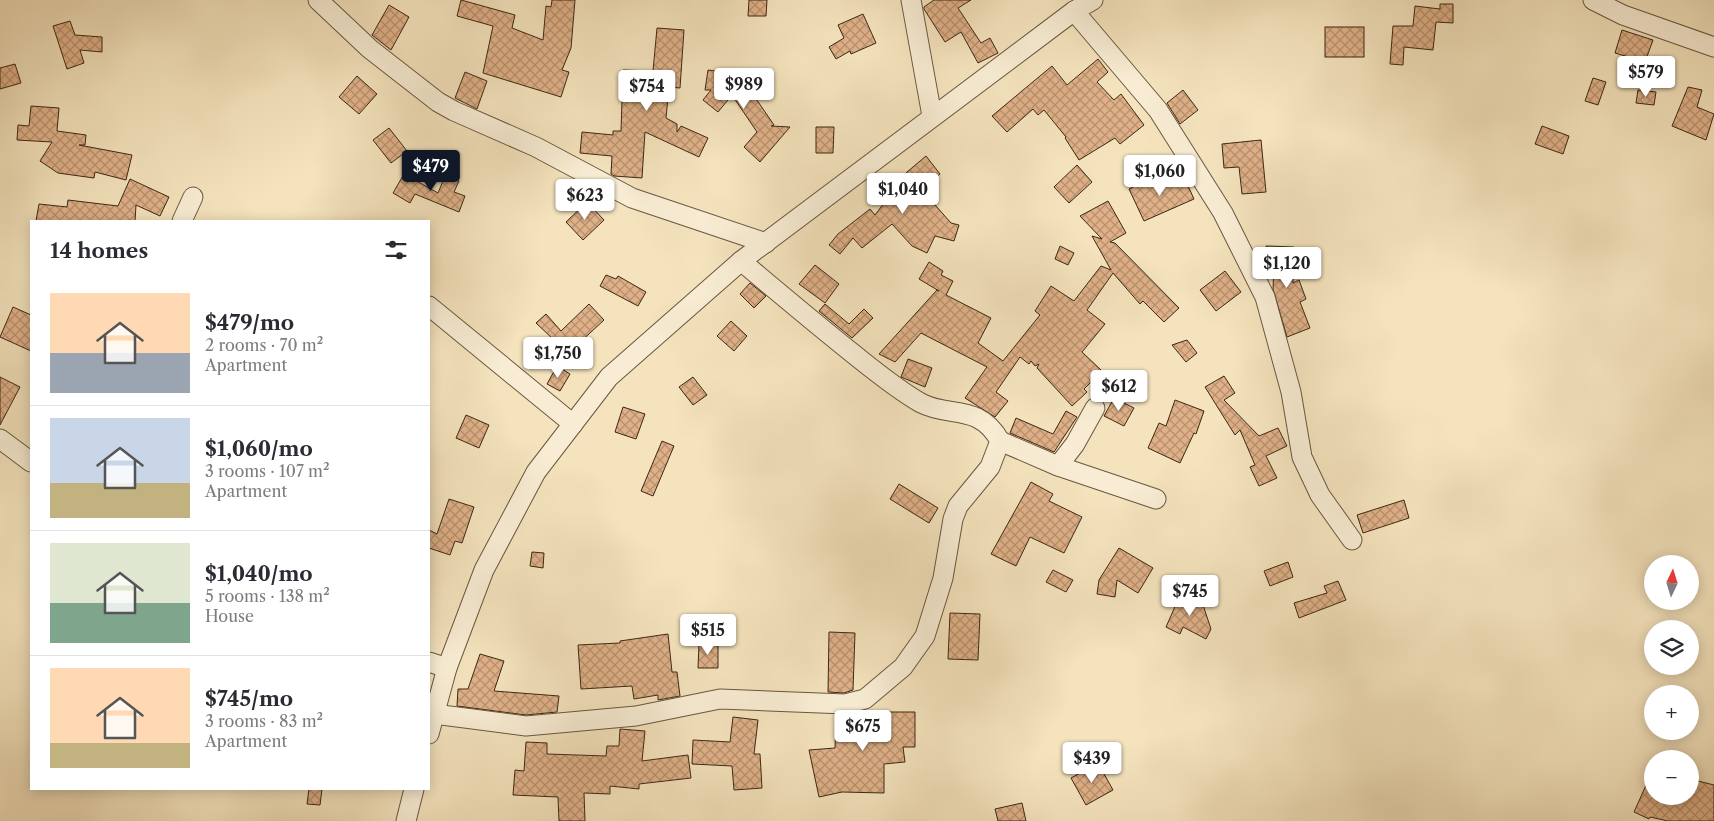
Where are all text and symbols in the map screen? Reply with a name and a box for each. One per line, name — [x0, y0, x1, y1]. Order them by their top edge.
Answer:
pin: $579 — [1616, 56, 1676, 98]
text: $579 — [1628, 62, 1664, 82]
pin: $989 — [714, 68, 774, 110]
pin: $754 — [617, 70, 677, 112]
text: $989 — [725, 74, 763, 94]
text: $754 — [629, 76, 665, 96]
pin: $479 — [401, 150, 461, 192]
pin: $1,060 — [1119, 154, 1201, 197]
text: $479 — [413, 156, 449, 176]
text: $1,060 — [1135, 161, 1185, 181]
pin: $1,040 — [862, 172, 944, 215]
pin: $623 — [555, 178, 615, 221]
text: $1,040 — [878, 179, 928, 199]
text: $623 — [567, 185, 604, 205]
icon: filters — [382, 236, 410, 264]
text: 14 homes — [50, 238, 148, 263]
pin: $1,120 — [1246, 246, 1328, 289]
text: $1,120 — [1263, 253, 1311, 273]
text: $479/mo — [205, 310, 294, 335]
icon: home — [90, 313, 150, 373]
text: 2 rooms · 70 m² — [205, 335, 323, 355]
pin: $1,750 — [517, 336, 599, 379]
text: $1,750 — [534, 343, 582, 363]
text: Apartment — [205, 355, 287, 375]
pin: $612 — [1089, 370, 1149, 412]
text: $612 — [1101, 376, 1137, 396]
text: $1,060/mo — [205, 436, 313, 461]
icon: home — [90, 438, 150, 498]
text: 3 rooms · 107 m² — [205, 461, 330, 481]
text: Apartment — [205, 481, 287, 501]
north arrow — [1644, 555, 1699, 610]
map controls — [1644, 555, 1699, 805]
text: $1,040/mo — [205, 561, 313, 586]
icon: home — [90, 563, 150, 623]
pin: $745 — [1160, 574, 1220, 617]
text: $745 — [1172, 581, 1208, 601]
text: 5 rooms · 138 m² — [205, 586, 330, 606]
text: House — [205, 606, 254, 626]
pin: $515 — [678, 614, 738, 656]
text: $515 — [691, 620, 725, 640]
button: layers — [1644, 620, 1699, 675]
button: + — [1644, 685, 1699, 740]
text: $745/mo — [205, 686, 293, 711]
icon: home — [90, 688, 150, 748]
pin: $675 — [833, 710, 893, 752]
text: 3 rooms · 83 m² — [205, 711, 323, 731]
text: $675 — [845, 716, 881, 736]
text: Apartment — [205, 731, 287, 751]
pin: $439 — [1062, 742, 1122, 784]
text: $439 — [1073, 748, 1111, 768]
button: − — [1644, 750, 1699, 805]

